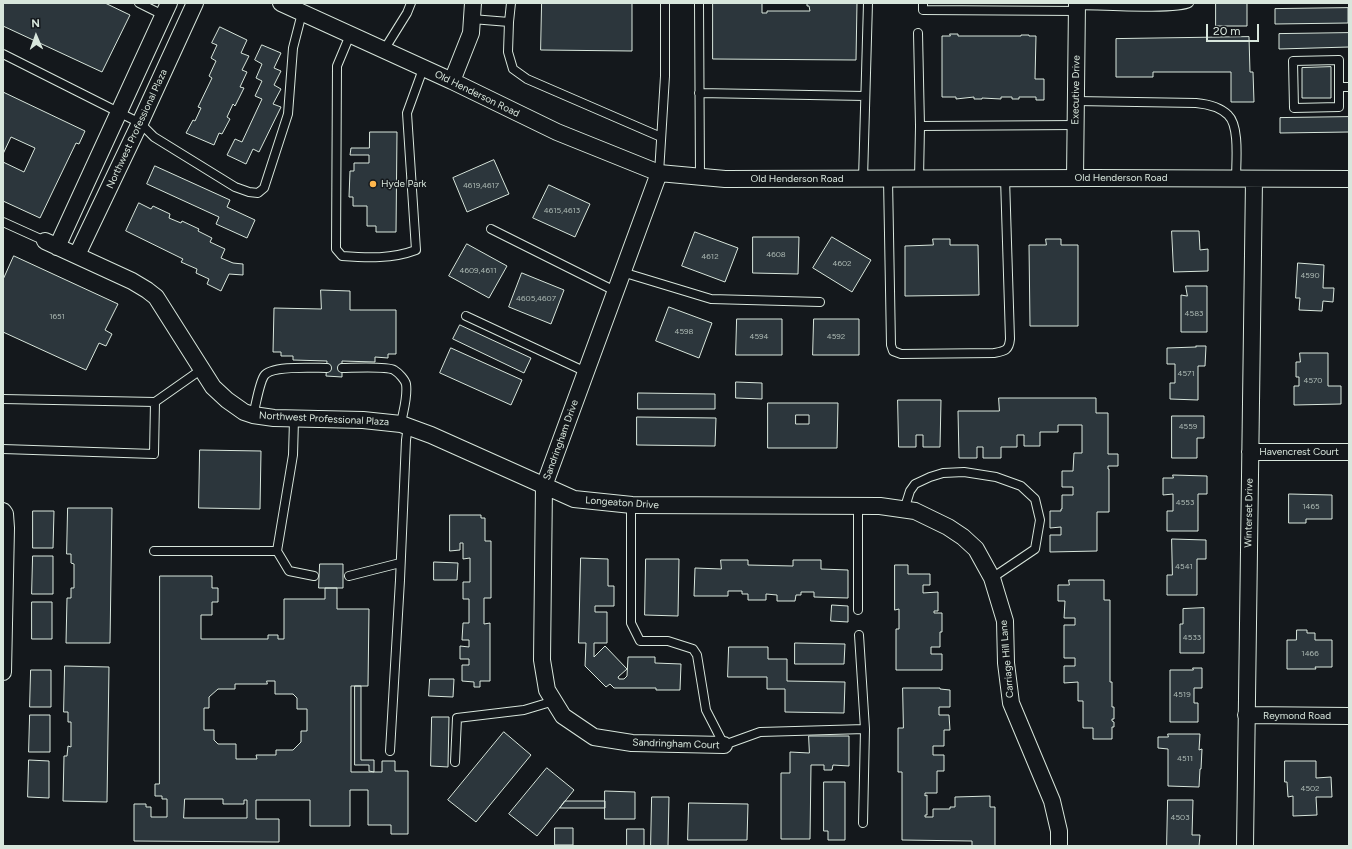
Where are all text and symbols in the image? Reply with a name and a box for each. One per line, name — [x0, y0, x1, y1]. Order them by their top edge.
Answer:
north arrow — [16, 16, 56, 56]
scale bar — [1208, 16, 1261, 42]
text: N — [31, 17, 40, 30]
text: 20 m — [1213, 24, 1241, 38]
street label: Executive Drive — [1069, 55, 1083, 125]
street label: Northwest Professional Plaza — [104, 67, 170, 191]
street label: Old Henderson Road — [433, 68, 521, 120]
street label: Old Henderson Road — [1074, 172, 1168, 184]
street label: Old Henderson Road — [750, 173, 844, 185]
place label: Hyde Park — [381, 178, 426, 190]
marker: Hyde Park — [368, 179, 378, 189]
house number: 4619,4617 — [463, 181, 499, 191]
house number: 4615,4613 — [544, 206, 580, 216]
house number: 4608 — [766, 250, 786, 260]
house number: 4612 — [701, 252, 719, 262]
house number: 4602 — [832, 259, 852, 269]
house number: 4609,4611 — [459, 266, 497, 276]
house number: 4590 — [1300, 271, 1320, 281]
house number: 4605,4607 — [516, 294, 556, 304]
house number: 4583 — [1185, 309, 1203, 319]
house number: 1651 — [49, 312, 65, 322]
house number: 4598 — [674, 327, 694, 337]
house number: 4594 — [749, 332, 769, 342]
house number: 4592 — [827, 332, 845, 342]
house number: 4571 — [1177, 369, 1195, 379]
house number: 4570 — [1304, 376, 1322, 386]
street label: Sandringham Drive — [541, 398, 581, 482]
street label: Northwest Professional Plaza — [259, 410, 389, 428]
house number: 4559 — [1179, 422, 1197, 432]
street label: Havencrest Court — [1259, 446, 1339, 458]
street label: Winterset Drive — [1242, 478, 1256, 548]
street label: Longeaton Drive — [585, 494, 659, 512]
house number: 4553 — [1176, 498, 1194, 508]
house number: 1465 — [1302, 502, 1320, 512]
house number: 4541 — [1175, 562, 1193, 572]
street label: Carriage Hill Lane — [998, 619, 1016, 699]
house number: 4533 — [1183, 633, 1201, 643]
house number: 1466 — [1301, 649, 1319, 659]
house number: 4519 — [1173, 690, 1191, 700]
street label: Reymond Road — [1263, 710, 1331, 722]
street label: Sandringham Court — [632, 736, 720, 752]
house number: 4511 — [1177, 754, 1193, 764]
house number: 4502 — [1300, 784, 1320, 794]
house number: 4503 — [1170, 813, 1190, 823]

